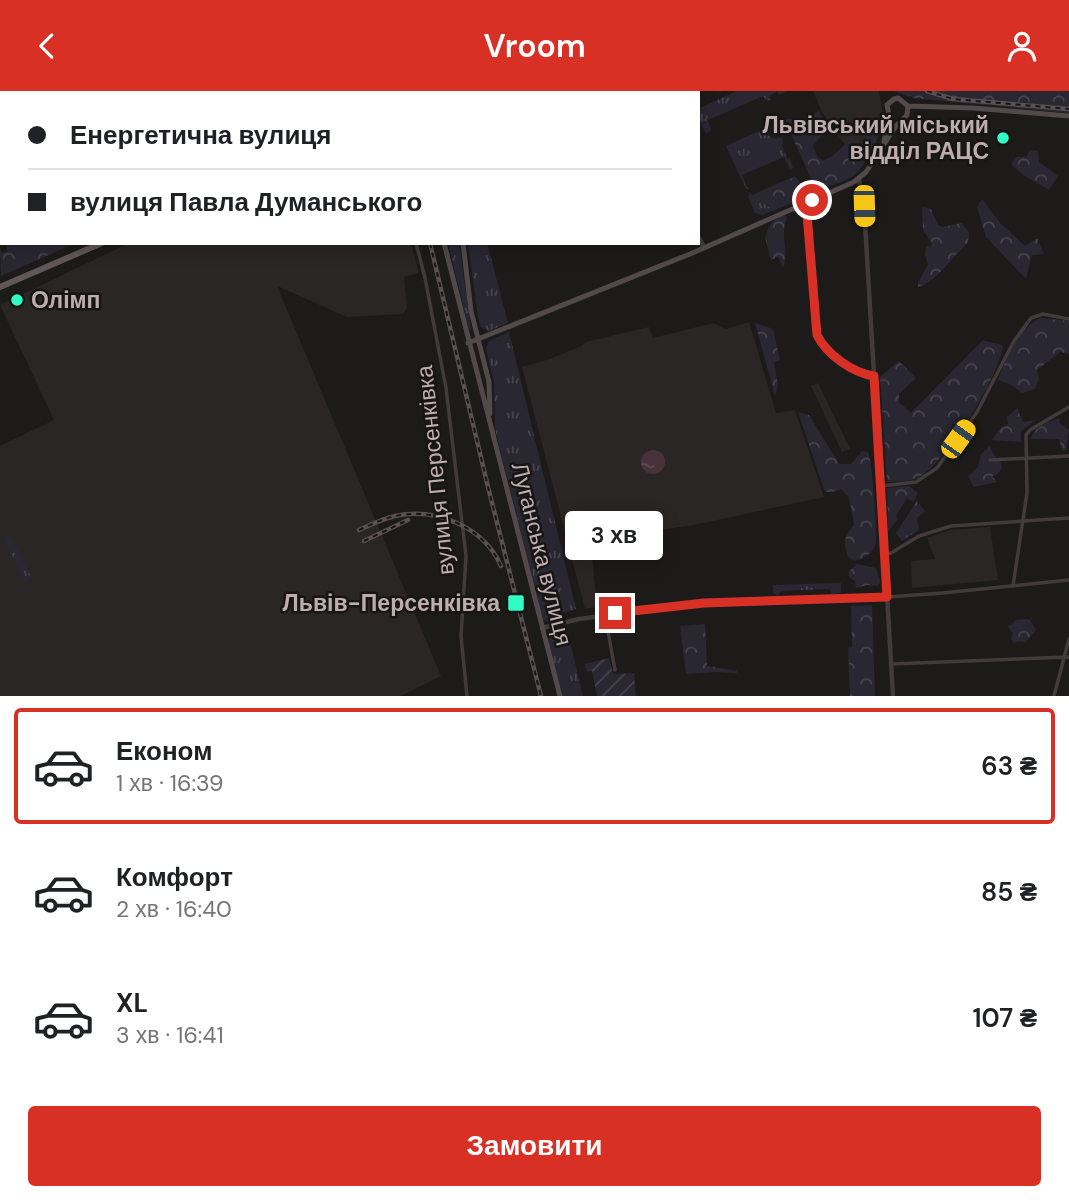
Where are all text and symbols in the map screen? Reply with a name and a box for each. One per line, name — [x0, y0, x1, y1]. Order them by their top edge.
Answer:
text: Vroom — [483, 25, 586, 67]
icon: back — [28, 27, 66, 65]
icon: person — [1003, 27, 1041, 65]
place label: Львівський міський відділ РАЦС — [762, 110, 989, 166]
text: Енергетична вулиця — [70, 118, 332, 152]
marker: Львівський міський відділ РАЦС — [995, 130, 1011, 146]
route start — [796, 184, 828, 216]
text: вулиця Павла Думанського — [70, 185, 422, 219]
car — [853, 185, 876, 227]
place label: Олімп — [31, 285, 101, 315]
marker: Олімп — [9, 292, 25, 308]
street label: вулиця Персенківка — [409, 364, 461, 576]
car — [938, 416, 979, 462]
street label: Луганська вулиця — [505, 459, 579, 649]
callout: 3 хв — [566, 511, 664, 561]
text: 3 хв — [591, 520, 637, 550]
place label: Львів-Персенківка — [283, 588, 500, 618]
marker: Львів-Персенківка — [506, 593, 526, 613]
route end — [599, 597, 631, 629]
text: Економ — [116, 734, 212, 768]
icon: car — [32, 735, 95, 798]
text: 63 ₴ — [981, 749, 1037, 783]
text: 1 хв · 16:39 — [116, 768, 223, 798]
text: Комфорт — [116, 860, 233, 894]
icon: car — [32, 861, 95, 924]
text: 85 ₴ — [981, 875, 1037, 909]
text: 2 хв · 16:40 — [116, 894, 232, 924]
text: XL — [116, 986, 148, 1020]
icon: car — [32, 987, 95, 1050]
text: 107 ₴ — [972, 1001, 1037, 1035]
text: 3 хв · 16:41 — [116, 1020, 224, 1050]
button: Замовити — [28, 1106, 1041, 1186]

